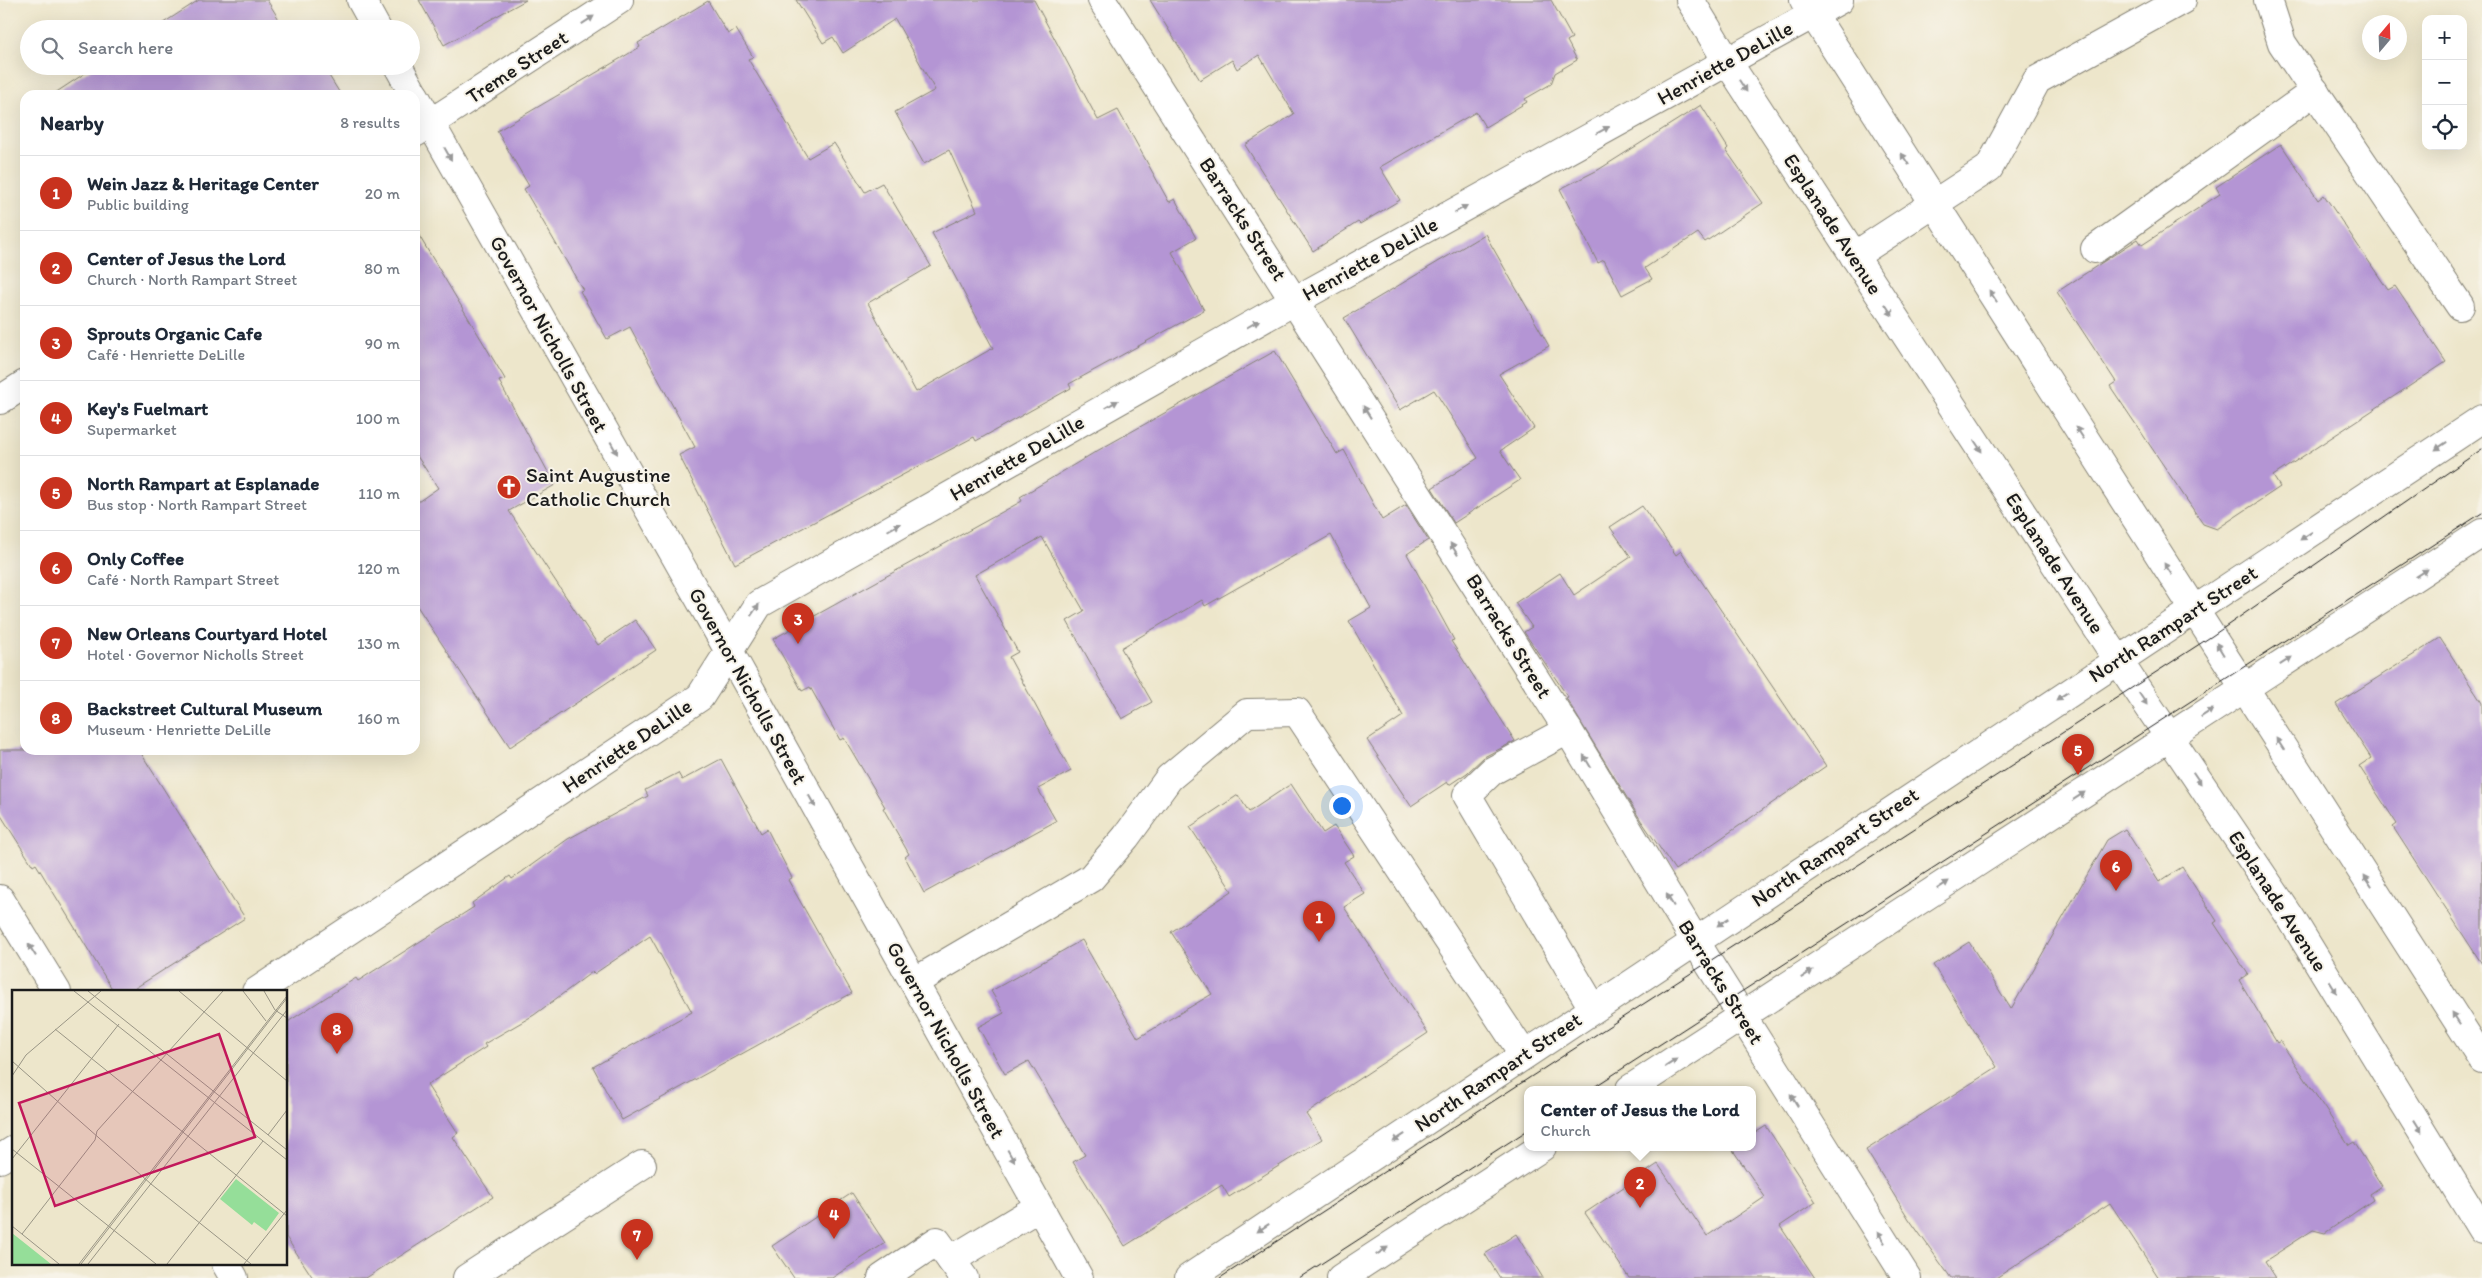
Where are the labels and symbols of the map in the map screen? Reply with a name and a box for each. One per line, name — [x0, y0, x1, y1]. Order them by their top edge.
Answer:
one-way arrow — [581, 15, 594, 25]
street label: Henriette DeLille — [1653, 15, 1797, 110]
north arrow — [2362, 15, 2407, 60]
street label: Treme Street — [461, 24, 572, 109]
one-way arrow — [1738, 79, 1748, 93]
one-way arrow — [1595, 126, 1610, 134]
one-way arrow — [443, 147, 452, 160]
street label: Esplanade Avenue — [1779, 149, 1888, 299]
street label: Barracks Street — [1194, 152, 1293, 285]
one-way arrow — [1901, 152, 1910, 165]
one-way arrow — [1454, 204, 1467, 213]
street label: Henriette DeLille — [1298, 211, 1442, 306]
street label: Governor Nicholls Street — [485, 231, 614, 437]
one-way arrow — [1988, 289, 1998, 302]
one-way arrow — [1885, 303, 1894, 317]
one-way arrow — [1246, 320, 1260, 328]
one-way arrow — [1104, 400, 1119, 408]
one-way arrow — [1362, 405, 1371, 419]
street label: Henriette DeLille — [945, 409, 1088, 506]
one-way arrow — [2076, 426, 2085, 439]
one-way arrow — [1973, 439, 1983, 453]
one-way arrow — [609, 441, 618, 454]
one-way arrow — [2435, 441, 2448, 451]
place label: Saint Augustine Catholic Church — [526, 462, 671, 511]
church icon: Saint Augustine Catholic Church — [496, 474, 522, 500]
street label: Esplanade Avenue — [2001, 488, 2110, 638]
one-way arrow — [887, 523, 901, 532]
one-way arrow — [2300, 531, 2313, 541]
one-way arrow — [1449, 542, 1458, 556]
street label: North Rampart Street — [2084, 560, 2262, 687]
one-way arrow — [2163, 563, 2173, 576]
one-way arrow — [2415, 568, 2428, 577]
street label: Barracks Street — [1461, 569, 1558, 703]
street label: Governor Nicholls Street — [684, 583, 813, 789]
one-way arrow — [750, 603, 760, 617]
pin: 3 — [782, 603, 814, 644]
one-way arrow — [2215, 643, 2225, 656]
one-way arrow — [2279, 656, 2292, 666]
one-way arrow — [2056, 691, 2069, 701]
one-way arrow — [2138, 692, 2148, 705]
street label: Henriette DeLille — [557, 693, 696, 798]
one-way arrow — [2201, 708, 2214, 718]
pin: 5 — [2062, 734, 2094, 775]
one-way arrow — [2276, 737, 2285, 751]
one-way arrow — [1583, 754, 1592, 767]
one-way arrow — [2192, 771, 2202, 784]
street label: North Rampart Street — [1746, 781, 1923, 912]
one-way arrow — [2073, 792, 2086, 801]
one-way arrow — [808, 793, 816, 808]
your location — [1329, 793, 1355, 819]
street label: Esplanade Avenue — [2224, 826, 2333, 976]
pin: 6 — [2100, 850, 2132, 891]
one-way arrow — [2363, 874, 2373, 887]
one-way arrow — [1936, 880, 1950, 890]
one-way arrow — [1666, 894, 1675, 907]
pin: 1 — [1303, 901, 1335, 942]
street label: Barracks Street — [1673, 915, 1770, 1049]
one-way arrow — [1716, 917, 1730, 927]
street label: Governor Nicholls Street — [882, 937, 1011, 1143]
one-way arrow — [27, 944, 36, 957]
one-way arrow — [1800, 969, 1814, 979]
one-way arrow — [2329, 980, 2338, 994]
inset map — [12, 990, 288, 1266]
street label: North Rampart Street — [1409, 1006, 1586, 1137]
one-way arrow — [2451, 1011, 2460, 1024]
pin: 8 — [321, 1013, 353, 1054]
one-way arrow — [1664, 1058, 1678, 1067]
one-way arrow — [1789, 1093, 1799, 1106]
one-way arrow — [2414, 1119, 2423, 1132]
one-way arrow — [1392, 1134, 1405, 1143]
one-way arrow — [1007, 1149, 1015, 1164]
pin: 2 — [1624, 1167, 1656, 1208]
pin: 4 — [818, 1198, 850, 1239]
pin: 7 — [621, 1219, 653, 1260]
one-way arrow — [1257, 1224, 1270, 1233]
one-way arrow — [1876, 1230, 1886, 1243]
one-way arrow — [1375, 1247, 1388, 1256]

